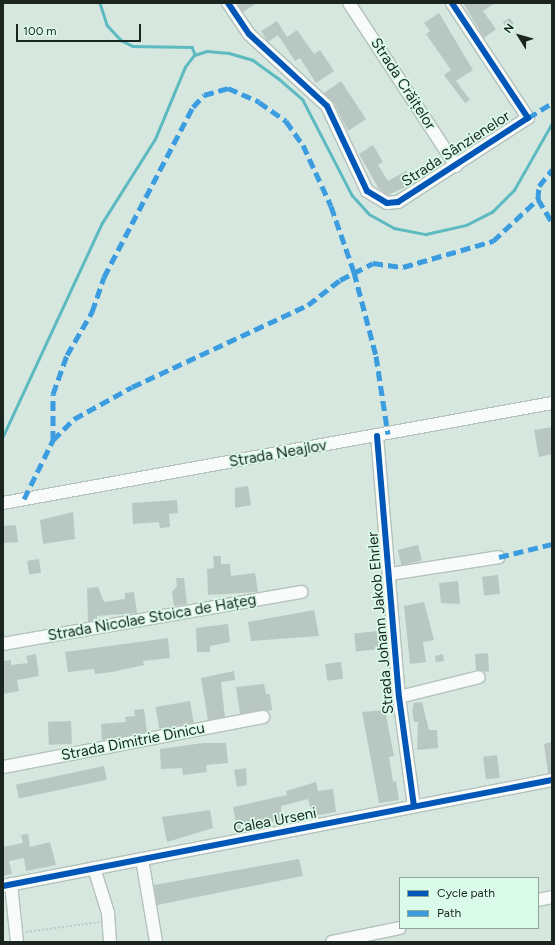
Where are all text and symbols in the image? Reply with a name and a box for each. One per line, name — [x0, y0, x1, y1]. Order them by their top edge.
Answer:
scale bar — [18, 16, 143, 42]
north arrow — [499, 16, 539, 56]
text: N — [501, 21, 517, 36]
text: 100 m — [23, 24, 57, 38]
street label: Strada Crăițelor — [367, 35, 439, 133]
street label: Strada Sânzienelor — [398, 107, 514, 191]
street label: Strada Neajlov — [228, 437, 328, 471]
street label: Strada Johann Jakob Ehrler — [364, 531, 398, 715]
street label: Strada Nicolae Stoica de Hațeg — [46, 591, 258, 645]
street label: Strada Dimitrie Dinicu — [60, 719, 206, 765]
street label: Calea Urseni — [232, 804, 318, 838]
legend — [399, 877, 539, 929]
text: Cycle path — [437, 886, 495, 900]
text: Path — [437, 906, 461, 920]

